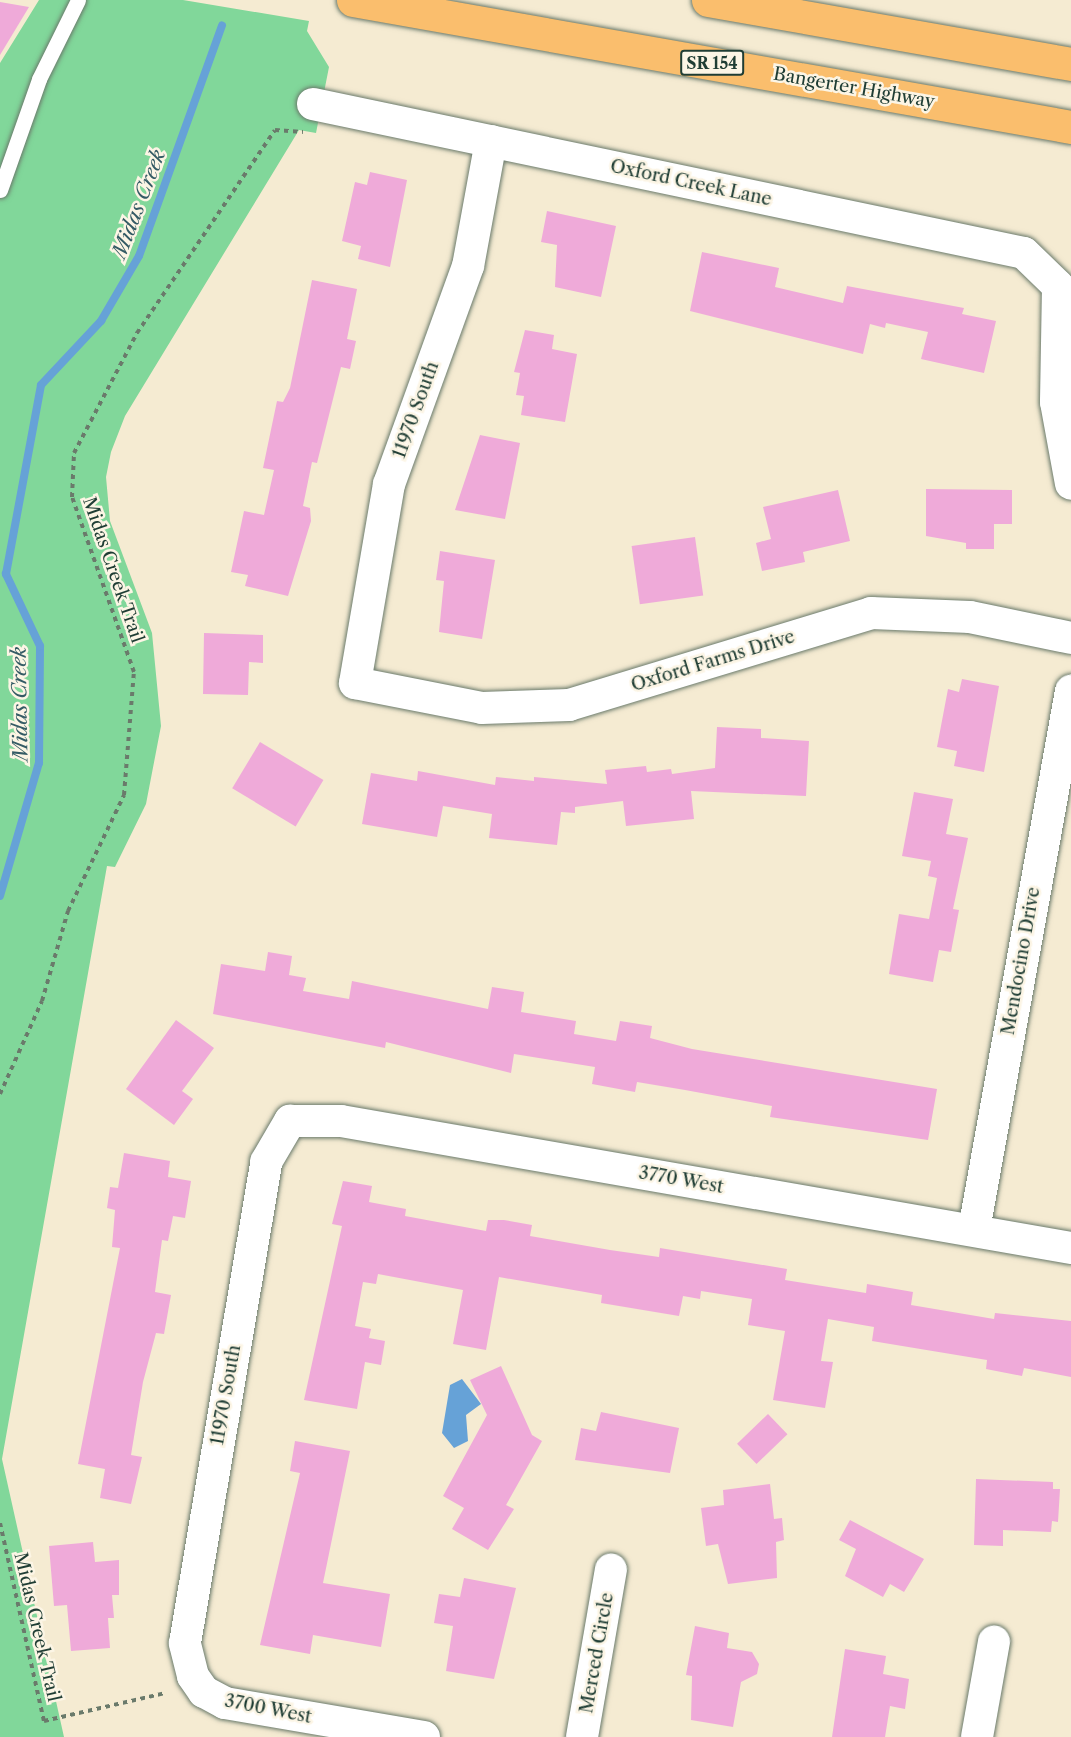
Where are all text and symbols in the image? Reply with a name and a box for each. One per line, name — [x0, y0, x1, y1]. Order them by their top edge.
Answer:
road number: SR 154 — [679, 50, 745, 76]
street label: Bangerter Highway — [771, 63, 937, 113]
water label: Midas Creek — [107, 146, 171, 262]
street label: Oxford Creek Lane — [608, 155, 774, 211]
street label: 11970 South — [389, 359, 443, 461]
street label: Midas Creek Trail — [78, 494, 148, 646]
street label: Oxford Farms Drive — [629, 626, 797, 696]
water label: Midas Creek — [7, 647, 33, 761]
street label: Mendocino Drive — [997, 885, 1045, 1037]
street label: 3770 West — [637, 1162, 725, 1198]
street label: 11970 South — [207, 1343, 245, 1447]
street label: Midas Creek Trail — [9, 1550, 65, 1704]
street label: Merced Circle — [576, 1591, 618, 1715]
street label: 3700 West — [222, 1690, 314, 1728]

